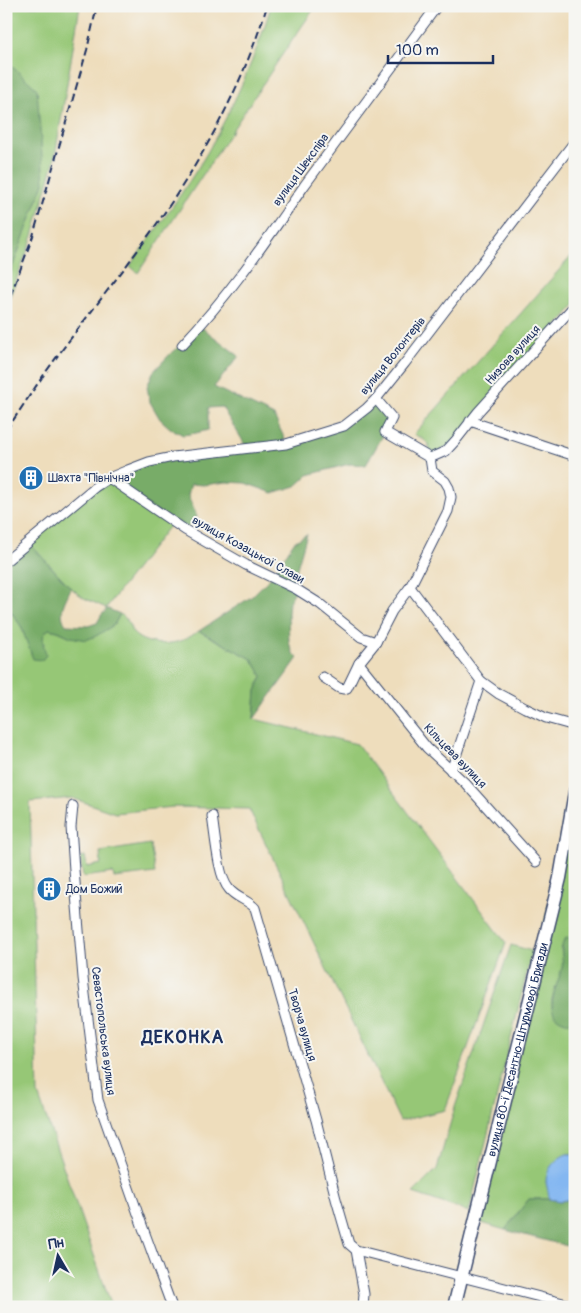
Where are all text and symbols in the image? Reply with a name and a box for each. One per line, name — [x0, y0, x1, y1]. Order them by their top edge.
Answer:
scale bar — [388, 32, 494, 64]
text: 100 m — [396, 41, 439, 60]
street label: вулиця Шекспіра — [270, 130, 333, 209]
street label: вулиця Волонтерів — [357, 314, 429, 398]
street label: Низова вулиця — [482, 322, 544, 388]
building icon: Шахта "Північна" — [18, 465, 44, 491]
place label: Шахта "Північна" — [48, 471, 134, 486]
street label: вулиця Козацької Слави — [189, 513, 307, 587]
street label: Кільцева вулиця — [420, 720, 490, 792]
building icon: Дом Божий — [36, 876, 62, 902]
place label: Дом Божий — [65, 882, 123, 897]
street label: вулиця 80-ї Десантно-Штурмової Бригади — [484, 941, 551, 1158]
street label: Севастопольська вулиця — [88, 966, 118, 1096]
street label: Творча вулиця — [284, 987, 320, 1063]
district label: ДЕКОНКА — [141, 1026, 224, 1049]
north arrow — [32, 1230, 82, 1280]
text: Пн — [47, 1234, 65, 1253]

